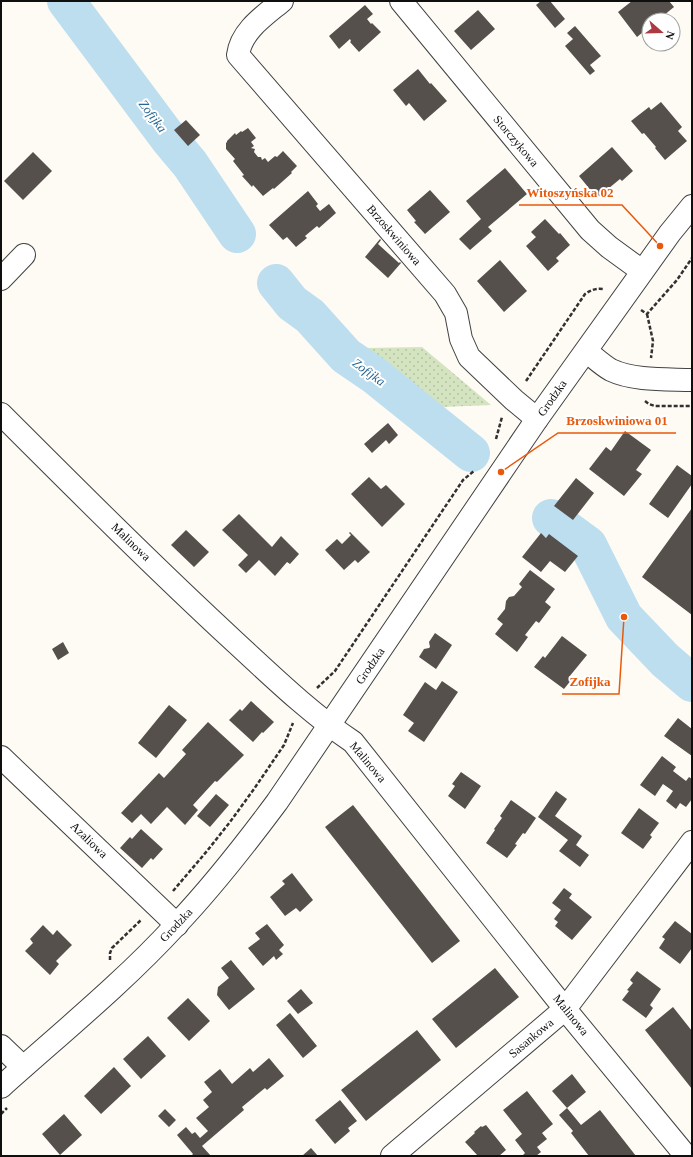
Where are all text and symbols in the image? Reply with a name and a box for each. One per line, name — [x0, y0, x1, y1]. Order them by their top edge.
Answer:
north arrow — [641, 12, 681, 52]
text: N — [663, 30, 677, 41]
water label: Zofijka — [136, 97, 170, 136]
street label: Storczykowa — [491, 113, 542, 170]
callout: Witoszyńska 02 — [519, 180, 622, 205]
text: Witoszyńska 02 — [527, 185, 613, 200]
street label: Brzoskwiniowa — [364, 202, 424, 269]
water label: Zofijka — [350, 355, 389, 389]
street label: Grodzka — [534, 377, 570, 419]
callout: Brzoskwiniowa 01 — [558, 408, 676, 433]
text: Brzoskwiniowa 01 — [566, 413, 668, 428]
street label: Malinowa — [109, 520, 154, 564]
street label: Grodzka — [353, 644, 388, 687]
callout: Zofijka — [562, 669, 619, 694]
text: Zofijka — [569, 674, 611, 689]
street label: Malinowa — [347, 739, 389, 786]
street label: Azaliowa — [68, 819, 111, 861]
street label: Grodzka — [157, 905, 196, 945]
street label: Malinowa — [550, 992, 592, 1039]
street label: Sasankowa — [506, 1015, 557, 1061]

